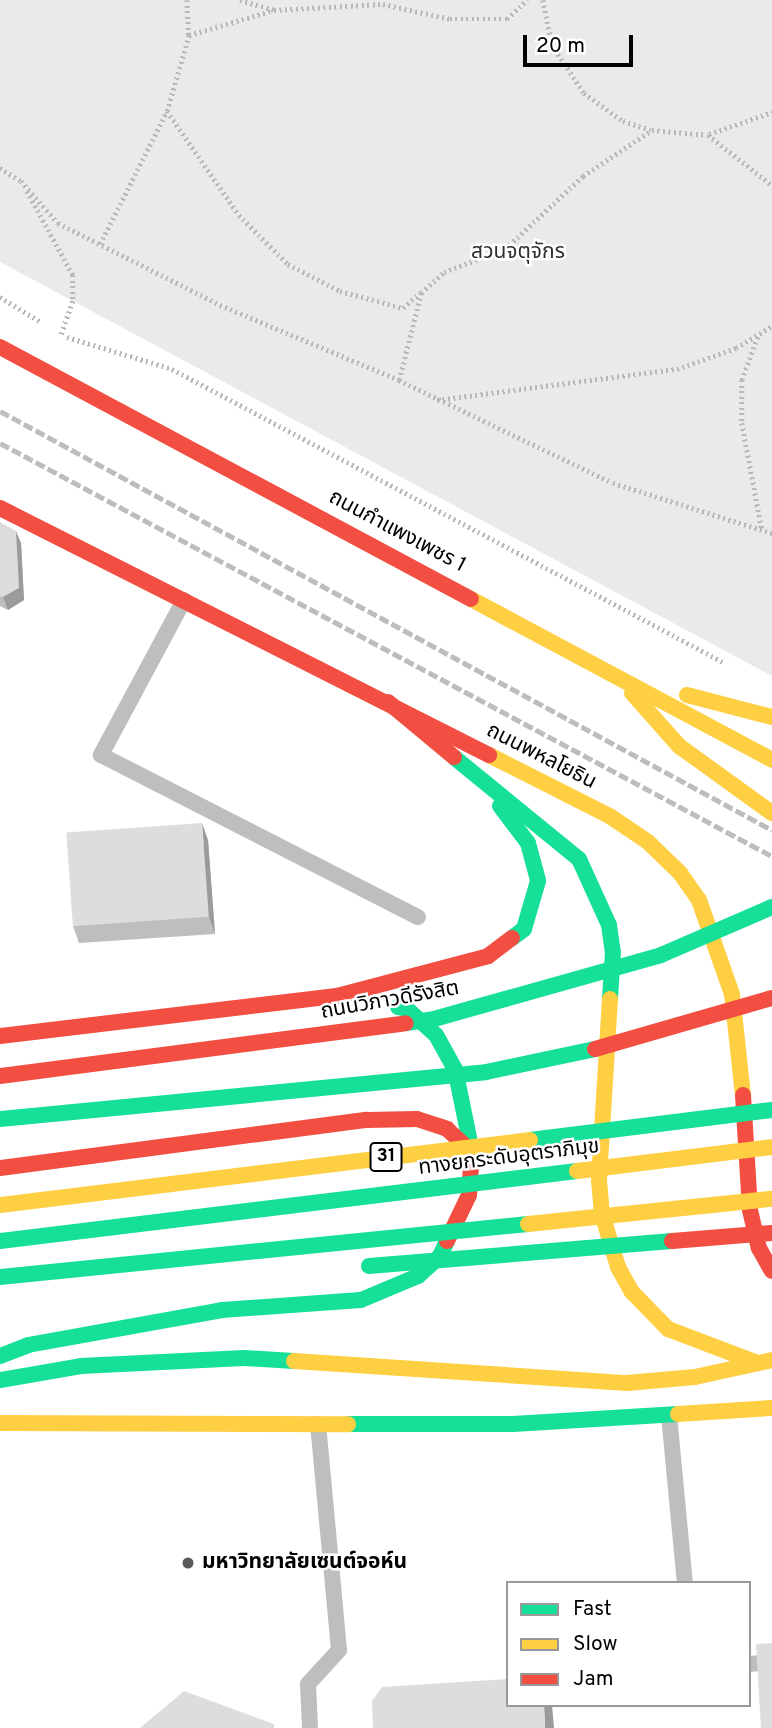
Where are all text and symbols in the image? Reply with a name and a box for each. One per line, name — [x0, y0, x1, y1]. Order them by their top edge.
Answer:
scale bar — [527, 21, 637, 65]
text: 20 m — [536, 33, 585, 60]
park label: สวนจตุจักร — [471, 240, 565, 266]
street label: ถนนกำแพงเพชร 1 — [324, 485, 470, 579]
street label: ถนนพหลโยธิน — [482, 719, 600, 795]
street label: ถนนวิภาวดีรังสิต — [319, 976, 461, 1026]
street label: ทางยกระดับอุตราภิมุข — [417, 1134, 601, 1182]
road number: 31 — [368, 1142, 404, 1172]
place label: มหาวิทยาลัยเซนต์จอห์น — [202, 1550, 407, 1576]
marker: มหาวิทยาลัยเซนต์จอห์น — [180, 1555, 196, 1571]
legend — [506, 1581, 751, 1707]
text: Fast — [573, 1596, 612, 1623]
text: Slow — [573, 1631, 618, 1658]
text: Jam — [573, 1666, 614, 1693]

